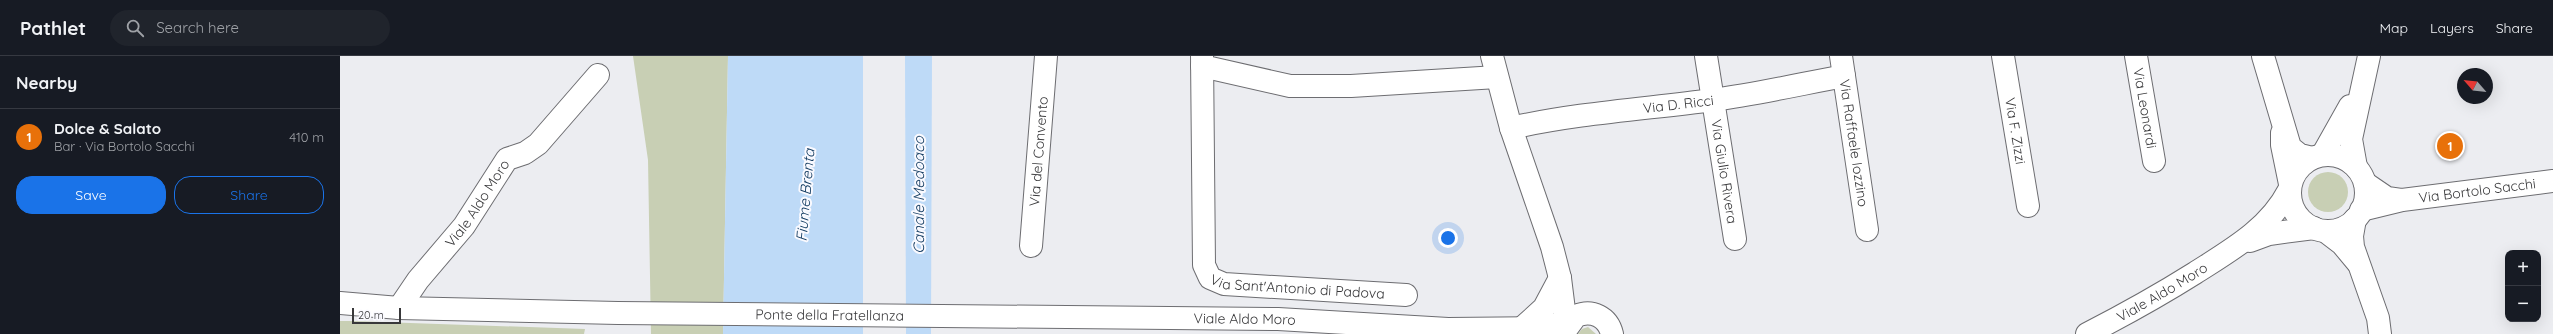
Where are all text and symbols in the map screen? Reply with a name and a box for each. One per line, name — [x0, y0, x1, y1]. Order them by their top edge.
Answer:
search box — [110, 10, 390, 46]
text: Pathlet — [20, 16, 86, 40]
icon: search — [124, 17, 146, 39]
text: Search here — [156, 18, 239, 37]
text: Map — [2379, 19, 2408, 37]
text: Layers — [2430, 19, 2474, 37]
text: Share — [2496, 19, 2533, 37]
street label: Via Leonardi — [2129, 66, 2161, 150]
north arrow — [2457, 68, 2493, 104]
text: Nearby — [16, 72, 77, 93]
street label: Via Raffaele Iozzino — [1836, 78, 1872, 208]
street label: Via D. Ricci — [1642, 91, 1715, 117]
street label: Via del Convento — [1025, 96, 1052, 207]
street label: Via F. Zizzi — [2001, 96, 2030, 166]
street label: Via Giulio Rivera — [1707, 118, 1741, 225]
text: Dolce & Salato — [54, 119, 161, 138]
text: 1 — [26, 129, 32, 145]
text: 410 m — [289, 129, 324, 145]
pin: 1 — [2437, 131, 2463, 161]
water label: Canale Medoaco — [909, 135, 928, 254]
text: Bar · Via Bortolo Sacchi — [54, 138, 194, 154]
water label: Fiume Brenta — [791, 147, 819, 242]
street label: Viale Aldo Moro — [441, 156, 513, 251]
street label: Via Bortolo Sacchi — [2418, 174, 2537, 207]
button: Save — [16, 176, 166, 214]
button: Share — [174, 176, 324, 214]
your location — [1438, 228, 1458, 248]
map controls — [2505, 250, 2541, 322]
button: + — [2505, 250, 2541, 286]
street label: Viale Aldo Moro — [2114, 258, 2211, 326]
street label: Via Sant'Antonio di Padova — [1208, 270, 1385, 303]
button: − — [2505, 286, 2541, 322]
street label: Ponte della Fratellanza — [755, 305, 904, 325]
scale bar — [352, 306, 401, 325]
text: 20 m — [358, 308, 384, 322]
street label: Viale Aldo Moro — [1194, 309, 1296, 329]

